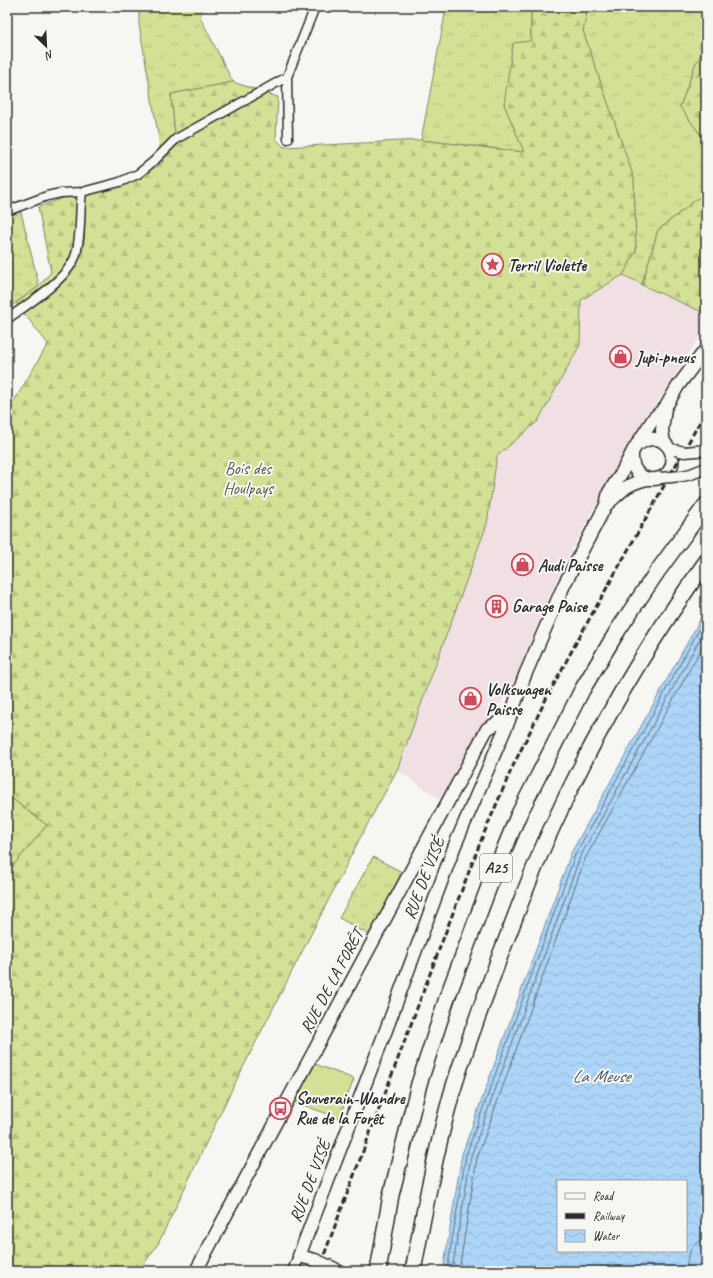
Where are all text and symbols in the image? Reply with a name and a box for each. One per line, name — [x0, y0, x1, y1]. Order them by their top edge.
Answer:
north arrow — [26, 26, 66, 66]
text: N — [42, 47, 56, 64]
place icon: Terril Violette — [479, 252, 505, 278]
place label: Terril Violette — [508, 255, 587, 276]
shop icon: Jupi-pneus — [608, 344, 634, 370]
place label: Jupi-pneus — [635, 347, 697, 368]
park label: Bois des Houlpays — [223, 458, 275, 499]
shop icon: Audi Paisse — [509, 552, 535, 578]
place label: Audi Paisse — [538, 555, 604, 576]
building icon: Garage Paise — [484, 593, 510, 619]
place label: Garage Paise — [512, 596, 588, 617]
place label: Volkswagen Paisse — [486, 679, 552, 720]
shop icon: Volkswagen Paisse — [457, 686, 483, 712]
street label: RUE DE VISÉ — [398, 832, 450, 922]
road number: A25 — [480, 854, 512, 882]
street label: RUE DE LA FORÊT — [296, 922, 370, 1037]
water label: La Meuse — [572, 1065, 633, 1087]
place label: Souverain-Wandre Rue de la Forêt — [296, 1088, 406, 1129]
bus stop icon: Souverain-Wandre Rue de la Forêt — [267, 1095, 293, 1121]
street label: RUE DE VISÉ — [284, 1135, 336, 1225]
legend — [557, 1180, 687, 1252]
text: Road — [593, 1188, 615, 1204]
text: Railway — [593, 1208, 625, 1224]
text: Water — [593, 1228, 621, 1244]

